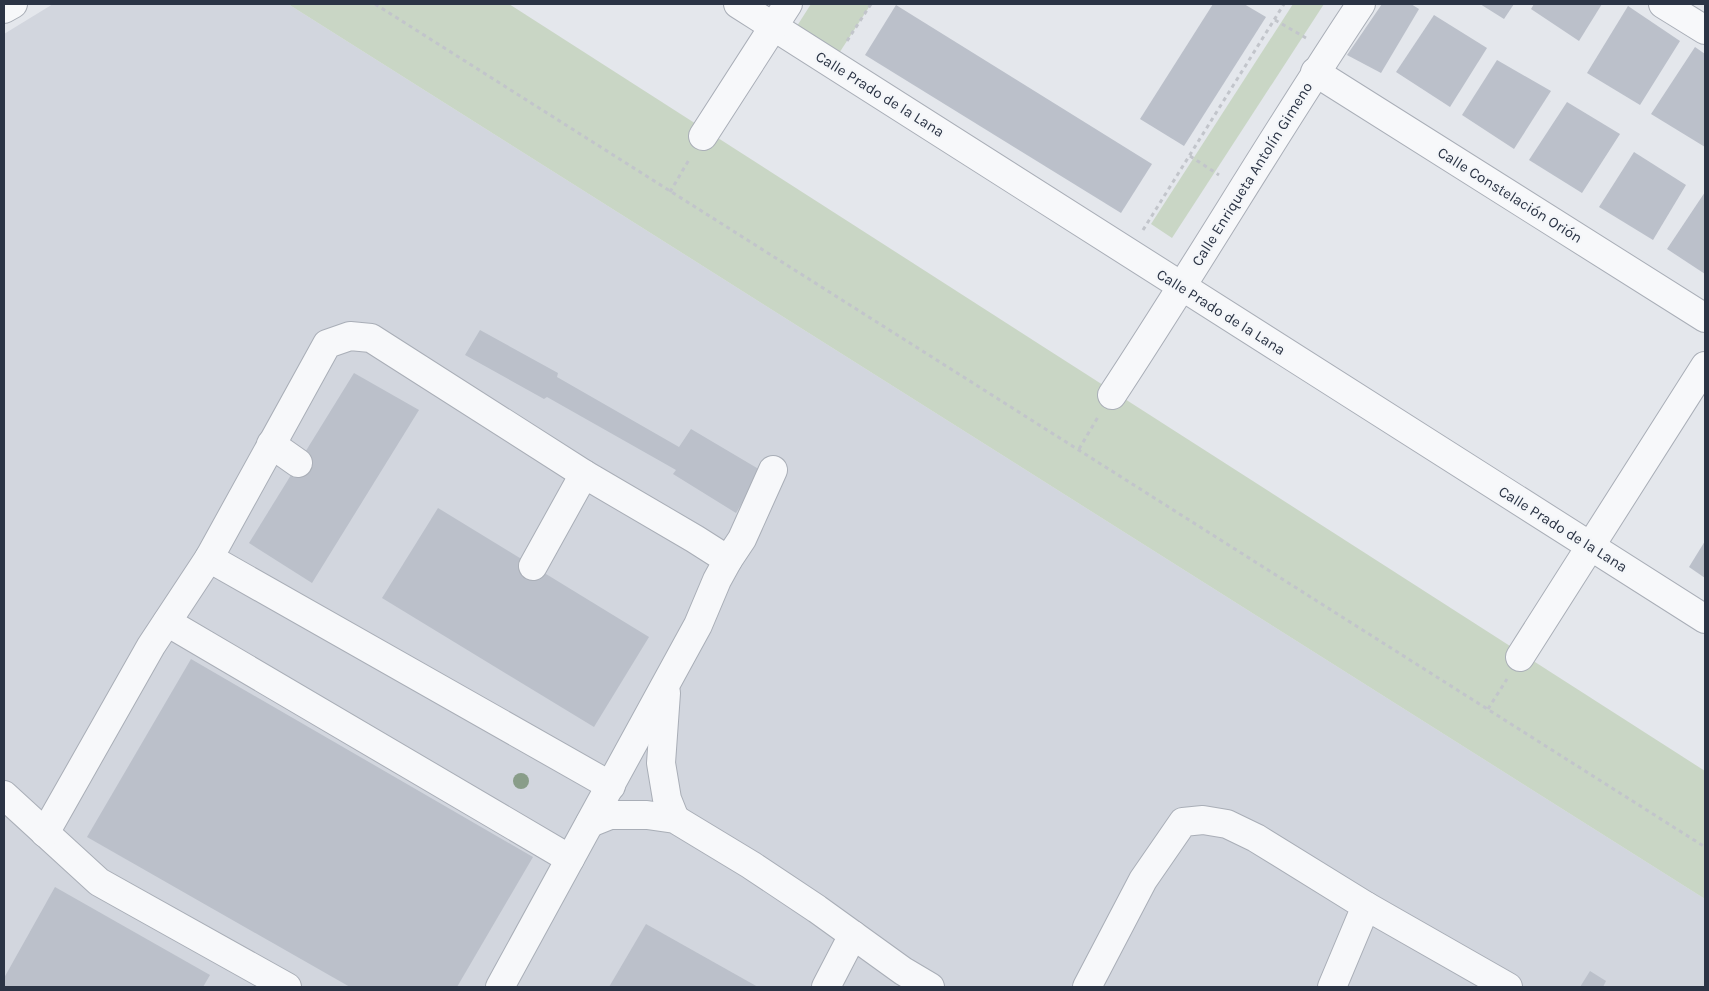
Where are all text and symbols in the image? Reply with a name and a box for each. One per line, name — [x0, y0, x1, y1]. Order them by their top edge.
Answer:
street label: Calle Prado de la Lana — [812, 47, 948, 141]
street label: Calle Enriqueta Antolín Gimeno — [1188, 79, 1316, 269]
street label: Calle Constelación Orión — [1434, 143, 1586, 247]
street label: Calle Prado de la Lana — [1153, 265, 1289, 359]
street label: Calle Prado de la Lana — [1495, 482, 1631, 576]

